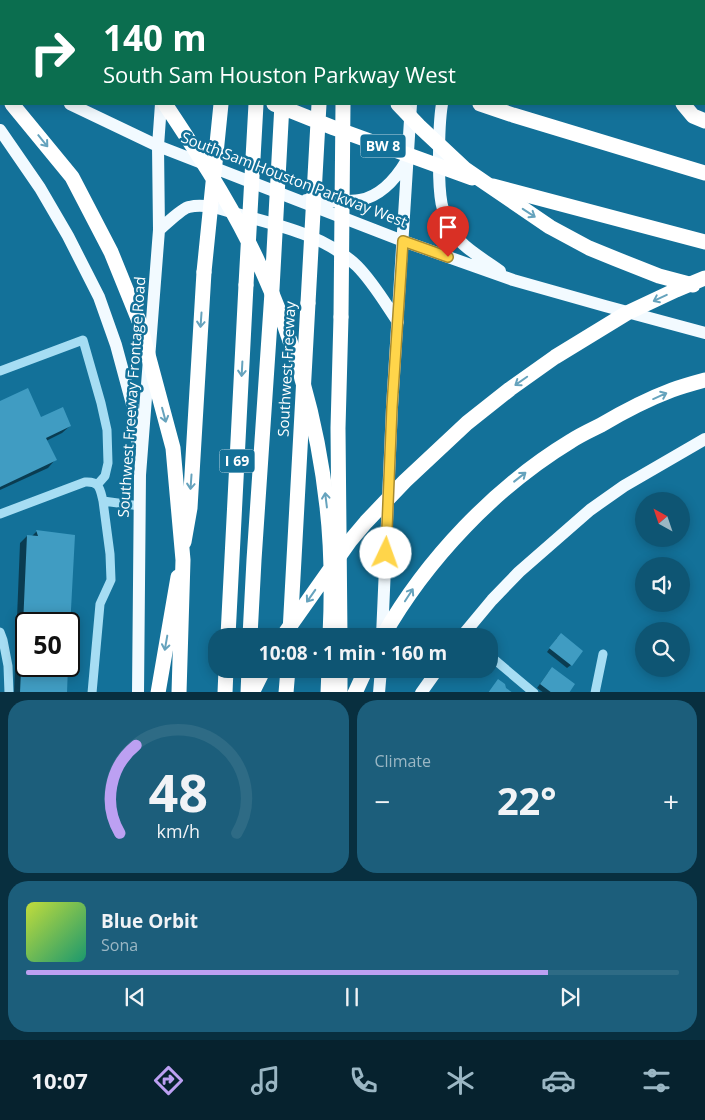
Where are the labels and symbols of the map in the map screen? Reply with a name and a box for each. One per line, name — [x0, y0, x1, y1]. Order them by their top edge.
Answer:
street label: South Sam Houston Parkway West — [178, 127, 410, 232]
road number: BW 8 — [360, 134, 406, 158]
one-way arrow — [38, 135, 49, 148]
pin — [427, 206, 469, 257]
one-way arrow — [522, 208, 536, 218]
street label: Southwest Freeway Frontage Road — [113, 276, 149, 518]
one-way arrow — [653, 293, 668, 303]
street label: Southwest Freeway — [272, 300, 300, 437]
one-way arrow — [197, 312, 206, 328]
one-way arrow — [237, 361, 246, 377]
one-way arrow — [514, 376, 528, 386]
one-way arrow — [652, 390, 667, 400]
one-way arrow — [160, 407, 169, 423]
road number: I 69 — [220, 450, 254, 472]
one-way arrow — [513, 472, 526, 483]
one-way arrow — [187, 474, 196, 490]
north arrow — [635, 492, 690, 548]
one-way arrow — [321, 493, 331, 509]
position arrow — [359, 526, 411, 578]
one-way arrow — [306, 589, 316, 603]
one-way arrow — [404, 589, 414, 603]
speed limit sign: 50 — [15, 612, 80, 677]
one-way arrow — [161, 634, 171, 650]

